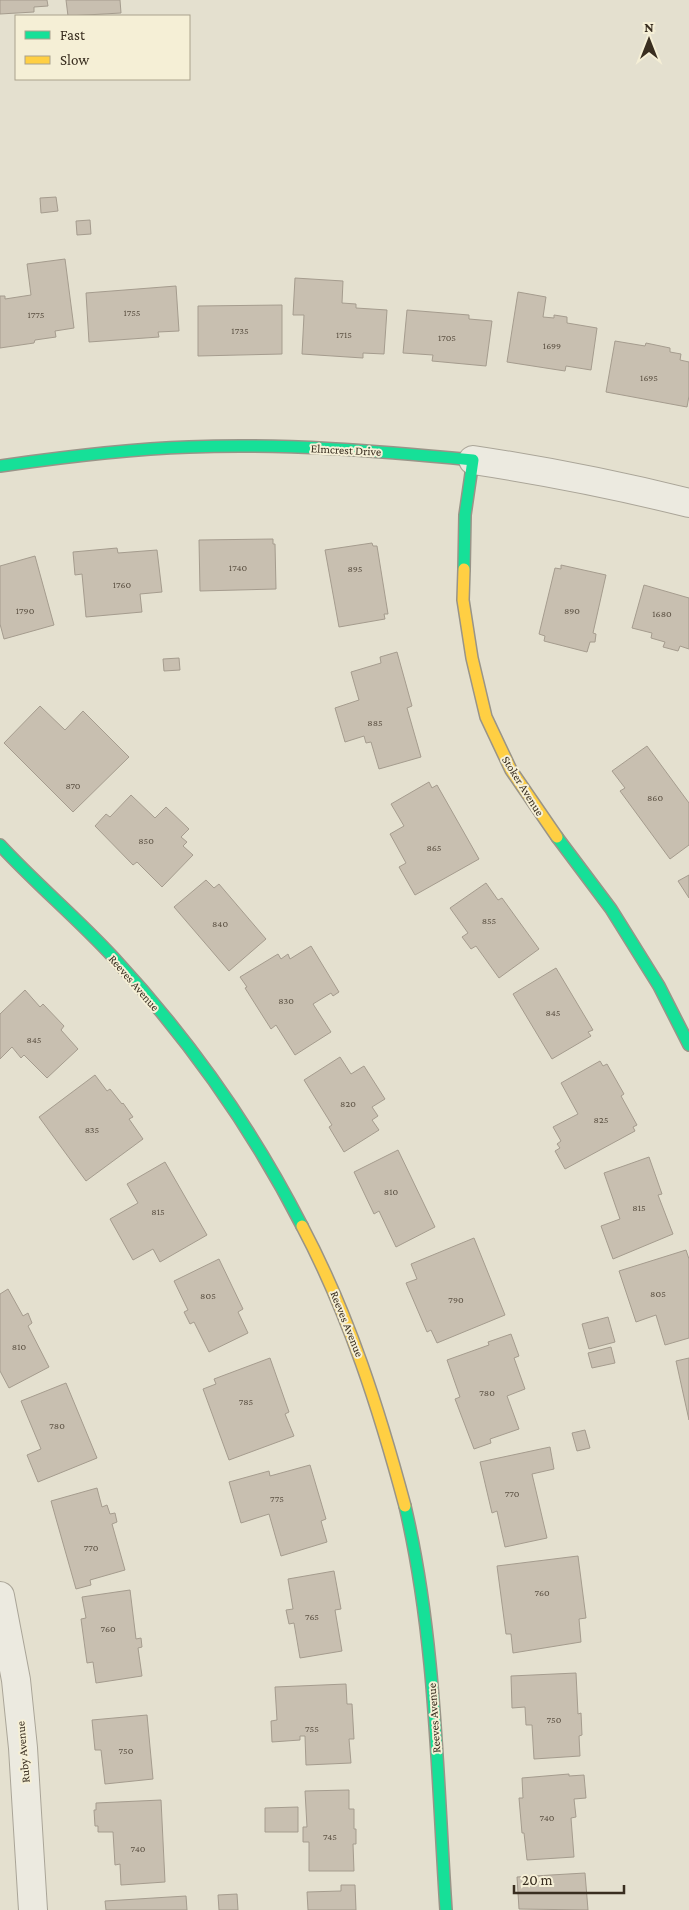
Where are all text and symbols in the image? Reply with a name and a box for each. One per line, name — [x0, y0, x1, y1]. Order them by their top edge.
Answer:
legend — [15, 15, 190, 80]
north arrow — [624, 15, 674, 65]
text: N — [644, 19, 654, 35]
text: Fast — [60, 27, 86, 43]
text: Slow — [60, 52, 90, 68]
house number: 1755 — [123, 307, 141, 318]
house number: 1775 — [27, 309, 45, 320]
house number: 1735 — [231, 325, 249, 336]
house number: 1715 — [336, 329, 352, 340]
house number: 1705 — [438, 332, 456, 343]
house number: 1699 — [543, 340, 561, 351]
house number: 1695 — [640, 372, 658, 383]
street label: Elmcrest Drive — [310, 441, 382, 459]
house number: 1740 — [229, 562, 248, 573]
house number: 895 — [348, 563, 363, 574]
house number: 1760 — [113, 579, 132, 590]
house number: 1790 — [16, 605, 35, 616]
house number: 890 — [564, 605, 580, 616]
house number: 1680 — [652, 608, 672, 619]
house number: 885 — [367, 717, 383, 728]
street label: Stoker Avenue — [499, 753, 547, 819]
house number: 870 — [65, 780, 81, 791]
house number: 860 — [647, 792, 663, 803]
house number: 850 — [138, 835, 154, 846]
house number: 865 — [426, 842, 442, 853]
house number: 855 — [482, 915, 497, 926]
house number: 840 — [212, 918, 228, 929]
street label: Reeves Avenue — [106, 952, 162, 1014]
house number: 830 — [278, 995, 294, 1006]
house number: 845 — [545, 1007, 561, 1018]
house number: 845 — [26, 1034, 42, 1045]
house number: 820 — [340, 1098, 356, 1109]
house number: 825 — [594, 1114, 609, 1125]
house number: 835 — [85, 1124, 100, 1135]
house number: 810 — [384, 1186, 399, 1197]
house number: 815 — [632, 1202, 646, 1213]
house number: 815 — [151, 1206, 165, 1217]
house number: 805 — [650, 1288, 666, 1299]
street label: Reeves Avenue — [327, 1289, 367, 1359]
house number: 805 — [200, 1290, 216, 1301]
house number: 790 — [448, 1294, 464, 1305]
house number: 810 — [12, 1341, 27, 1352]
house number: 780 — [479, 1387, 495, 1398]
house number: 785 — [239, 1396, 254, 1407]
house number: 780 — [49, 1420, 65, 1431]
house number: 770 — [505, 1488, 520, 1499]
house number: 775 — [270, 1493, 284, 1504]
house number: 770 — [84, 1542, 99, 1553]
house number: 760 — [534, 1587, 550, 1598]
house number: 765 — [305, 1611, 319, 1622]
house number: 760 — [100, 1623, 116, 1634]
street label: Reeves Avenue — [425, 1683, 443, 1753]
house number: 750 — [547, 1714, 562, 1725]
street label: Ruby Avenue — [13, 1720, 33, 1784]
house number: 755 — [305, 1723, 319, 1734]
house number: 750 — [119, 1745, 134, 1756]
house number: 740 — [539, 1812, 555, 1823]
house number: 745 — [323, 1831, 337, 1842]
house number: 740 — [130, 1843, 146, 1854]
scale bar — [514, 1862, 624, 1894]
text: 20 m — [522, 1872, 553, 1888]

